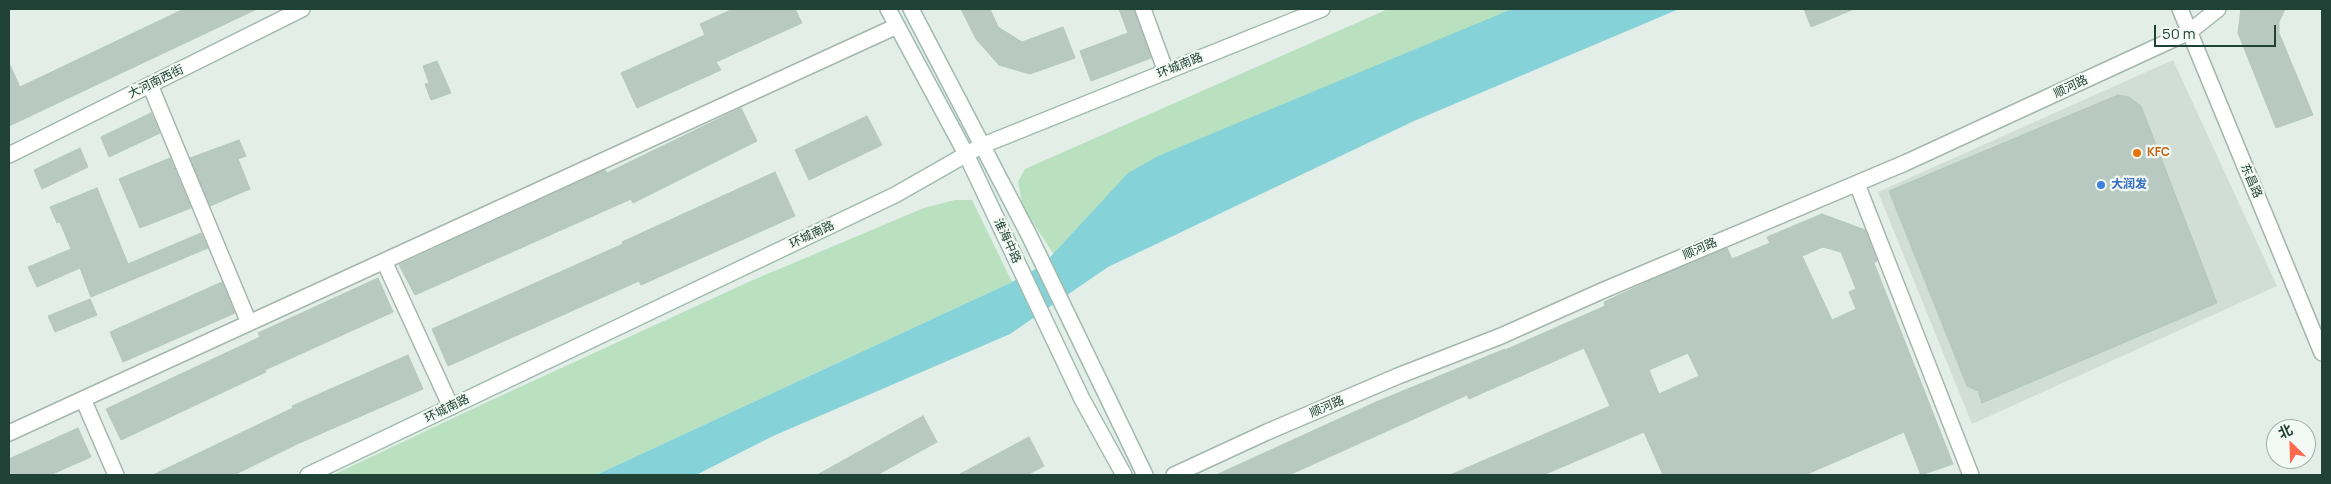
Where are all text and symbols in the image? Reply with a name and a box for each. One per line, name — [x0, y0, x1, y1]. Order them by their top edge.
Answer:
scale bar — [2156, 15, 2278, 47]
text: 50 m — [2162, 23, 2196, 44]
street label: 环城南路 — [1155, 50, 1205, 82]
street label: 大河南西街 — [126, 62, 186, 102]
street label: 顺河路 — [2052, 73, 2090, 101]
place label: KFC — [2147, 146, 2170, 160]
marker: KFC — [2131, 147, 2143, 159]
street label: 东昌路 — [2237, 162, 2265, 200]
place label: 大润发 — [2111, 178, 2147, 192]
marker: 大润发 — [2095, 179, 2107, 191]
street label: 淮海中路 — [990, 216, 1024, 266]
street label: 环城南路 — [787, 218, 837, 252]
street label: 顺河路 — [1681, 235, 1719, 263]
street label: 环城南路 — [422, 392, 472, 426]
street label: 顺河路 — [1308, 393, 1346, 421]
north arrow — [2266, 419, 2316, 469]
text: 北 — [2275, 419, 2295, 442]

